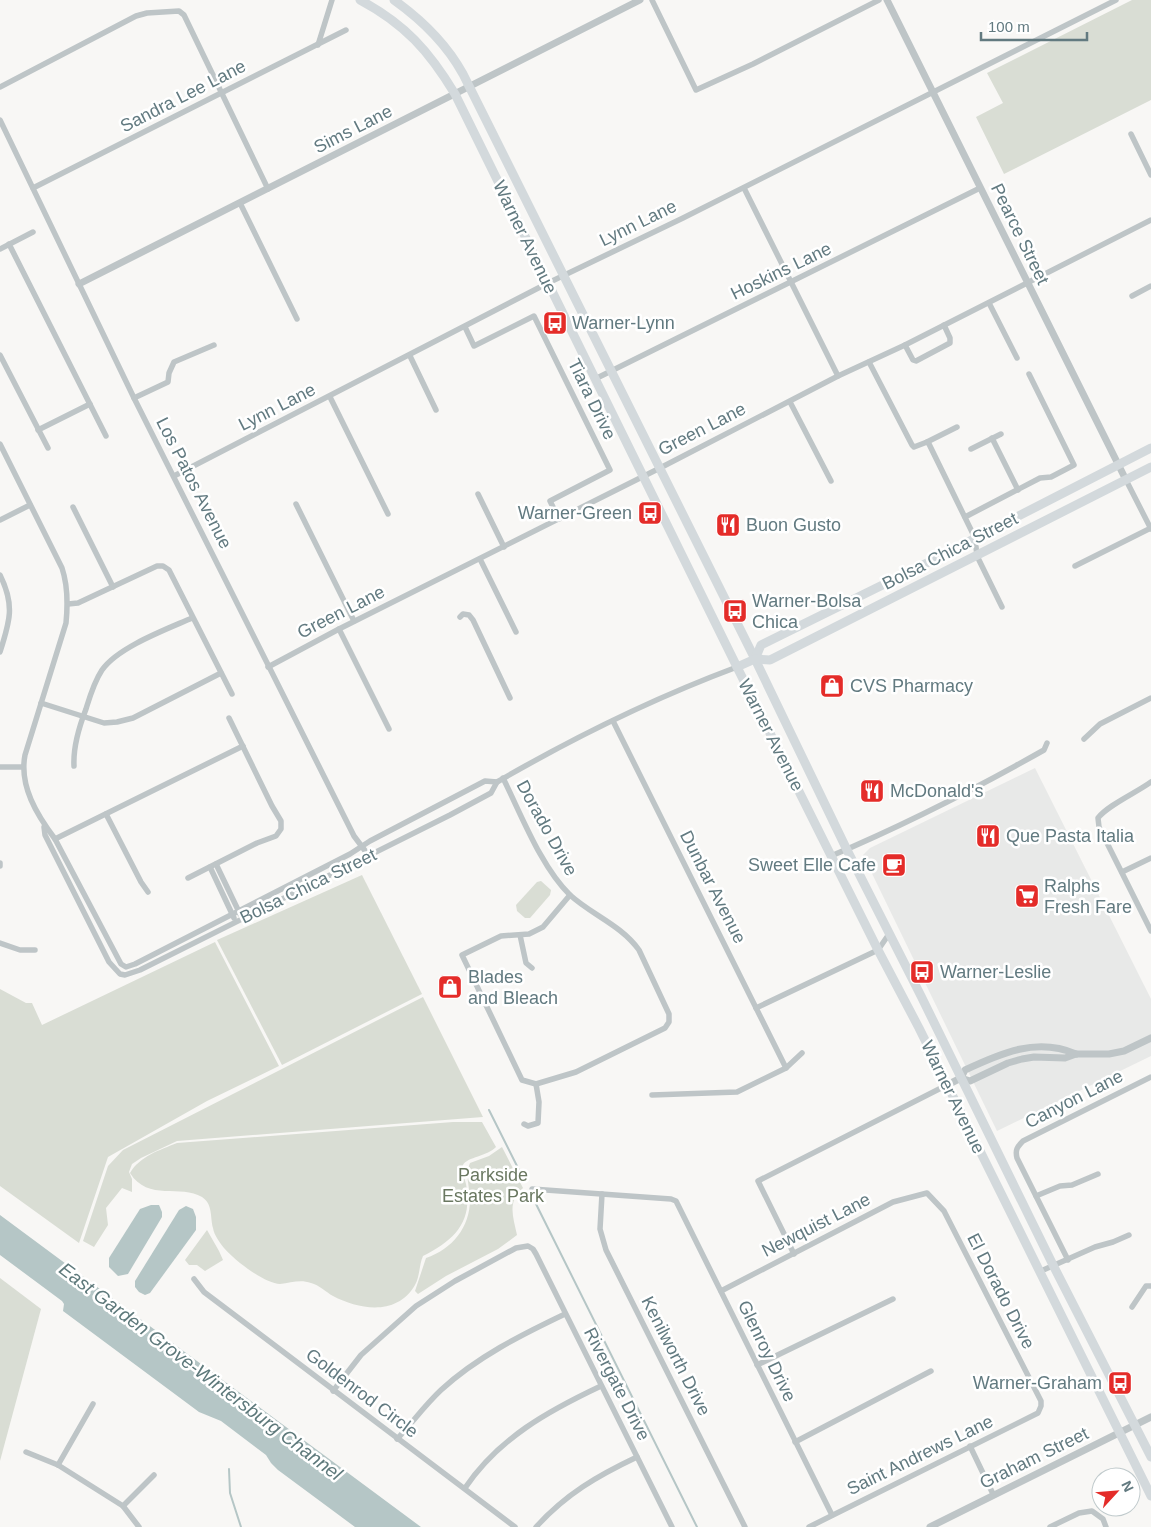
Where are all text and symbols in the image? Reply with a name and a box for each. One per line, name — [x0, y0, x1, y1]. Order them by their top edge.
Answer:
scale bar — [981, 10, 1087, 42]
text: 100 m — [988, 18, 1030, 35]
street label: Sandra Lee Lane — [117, 56, 249, 136]
street label: Sims Lane — [311, 101, 395, 157]
street label: Warner Avenue — [489, 177, 561, 297]
street label: Pearce Street — [987, 180, 1053, 288]
street label: Lynn Lane — [596, 196, 680, 250]
street label: Hoskins Lane — [728, 238, 834, 304]
bus stop icon: Warner-Lynn — [542, 310, 568, 336]
place label: Warner-Lynn — [572, 313, 675, 333]
street label: Tiara Drive — [564, 355, 620, 443]
street label: Lynn Lane — [235, 379, 319, 435]
street label: Green Lane — [655, 399, 749, 459]
street label: Los Patos Avenue — [152, 414, 236, 552]
bus stop icon: Warner-Green — [637, 500, 663, 526]
place label: Warner-Green — [518, 503, 632, 523]
street label: Bolsa Chica Street — [879, 508, 1021, 594]
restaurant icon: Buon Gusto — [715, 512, 741, 538]
place label: Buon Gusto — [746, 515, 841, 535]
street label: Green Lane — [294, 582, 388, 642]
place label: Warner-Bolsa Chica — [752, 591, 862, 632]
bus stop icon: Warner-Bolsa Chica — [722, 598, 748, 624]
shop icon: CVS Pharmacy — [819, 673, 845, 699]
street label: Warner Avenue — [734, 676, 808, 794]
place label: CVS Pharmacy — [850, 676, 973, 696]
street label: Dorado Drive — [513, 777, 581, 879]
restaurant icon: McDonald's — [859, 778, 885, 804]
place label: McDonald's — [890, 781, 983, 801]
restaurant icon: Que Pasta Italia — [975, 823, 1001, 849]
place label: Que Pasta Italia — [1006, 826, 1135, 846]
street label: Dunbar Avenue — [676, 827, 750, 947]
street label: Bolsa Chica Street — [237, 844, 379, 928]
cafe icon: Sweet Elle Cafe — [881, 852, 907, 878]
place label: Sweet Elle Cafe — [748, 855, 876, 875]
place label: Ralphs Fresh Fare — [1044, 876, 1132, 917]
supermarket icon: Ralphs Fresh Fare — [1014, 883, 1040, 909]
bus stop icon: Warner-Leslie — [909, 959, 935, 985]
place label: Warner-Leslie — [940, 962, 1051, 982]
place label: Blades and Bleach — [468, 967, 558, 1008]
shop icon: Blades and Bleach — [437, 974, 463, 1000]
street label: Warner Avenue — [917, 1037, 989, 1157]
street label: Canyon Lane — [1022, 1066, 1126, 1132]
park label: Parkside Estates Park — [442, 1165, 545, 1206]
street label: Newquist Lane — [758, 1189, 874, 1261]
street label: El Dorado Drive — [963, 1230, 1039, 1352]
water label: East Garden Grove-Wintersburg Channel — [55, 1258, 347, 1485]
street label: Kenilworth Drive — [637, 1293, 715, 1419]
street label: Glenroy Drive — [734, 1297, 800, 1405]
street label: Rivergate Drive — [580, 1324, 654, 1444]
street label: Goldenrod Circle — [302, 1344, 422, 1442]
bus stop icon: Warner-Graham — [1107, 1370, 1133, 1396]
place label: Warner-Graham — [973, 1373, 1102, 1393]
street label: Saint Andrews Lane — [844, 1411, 996, 1499]
street label: Graham Street — [977, 1423, 1091, 1493]
north arrow — [1091, 1467, 1141, 1517]
text: N — [1118, 1478, 1137, 1494]

